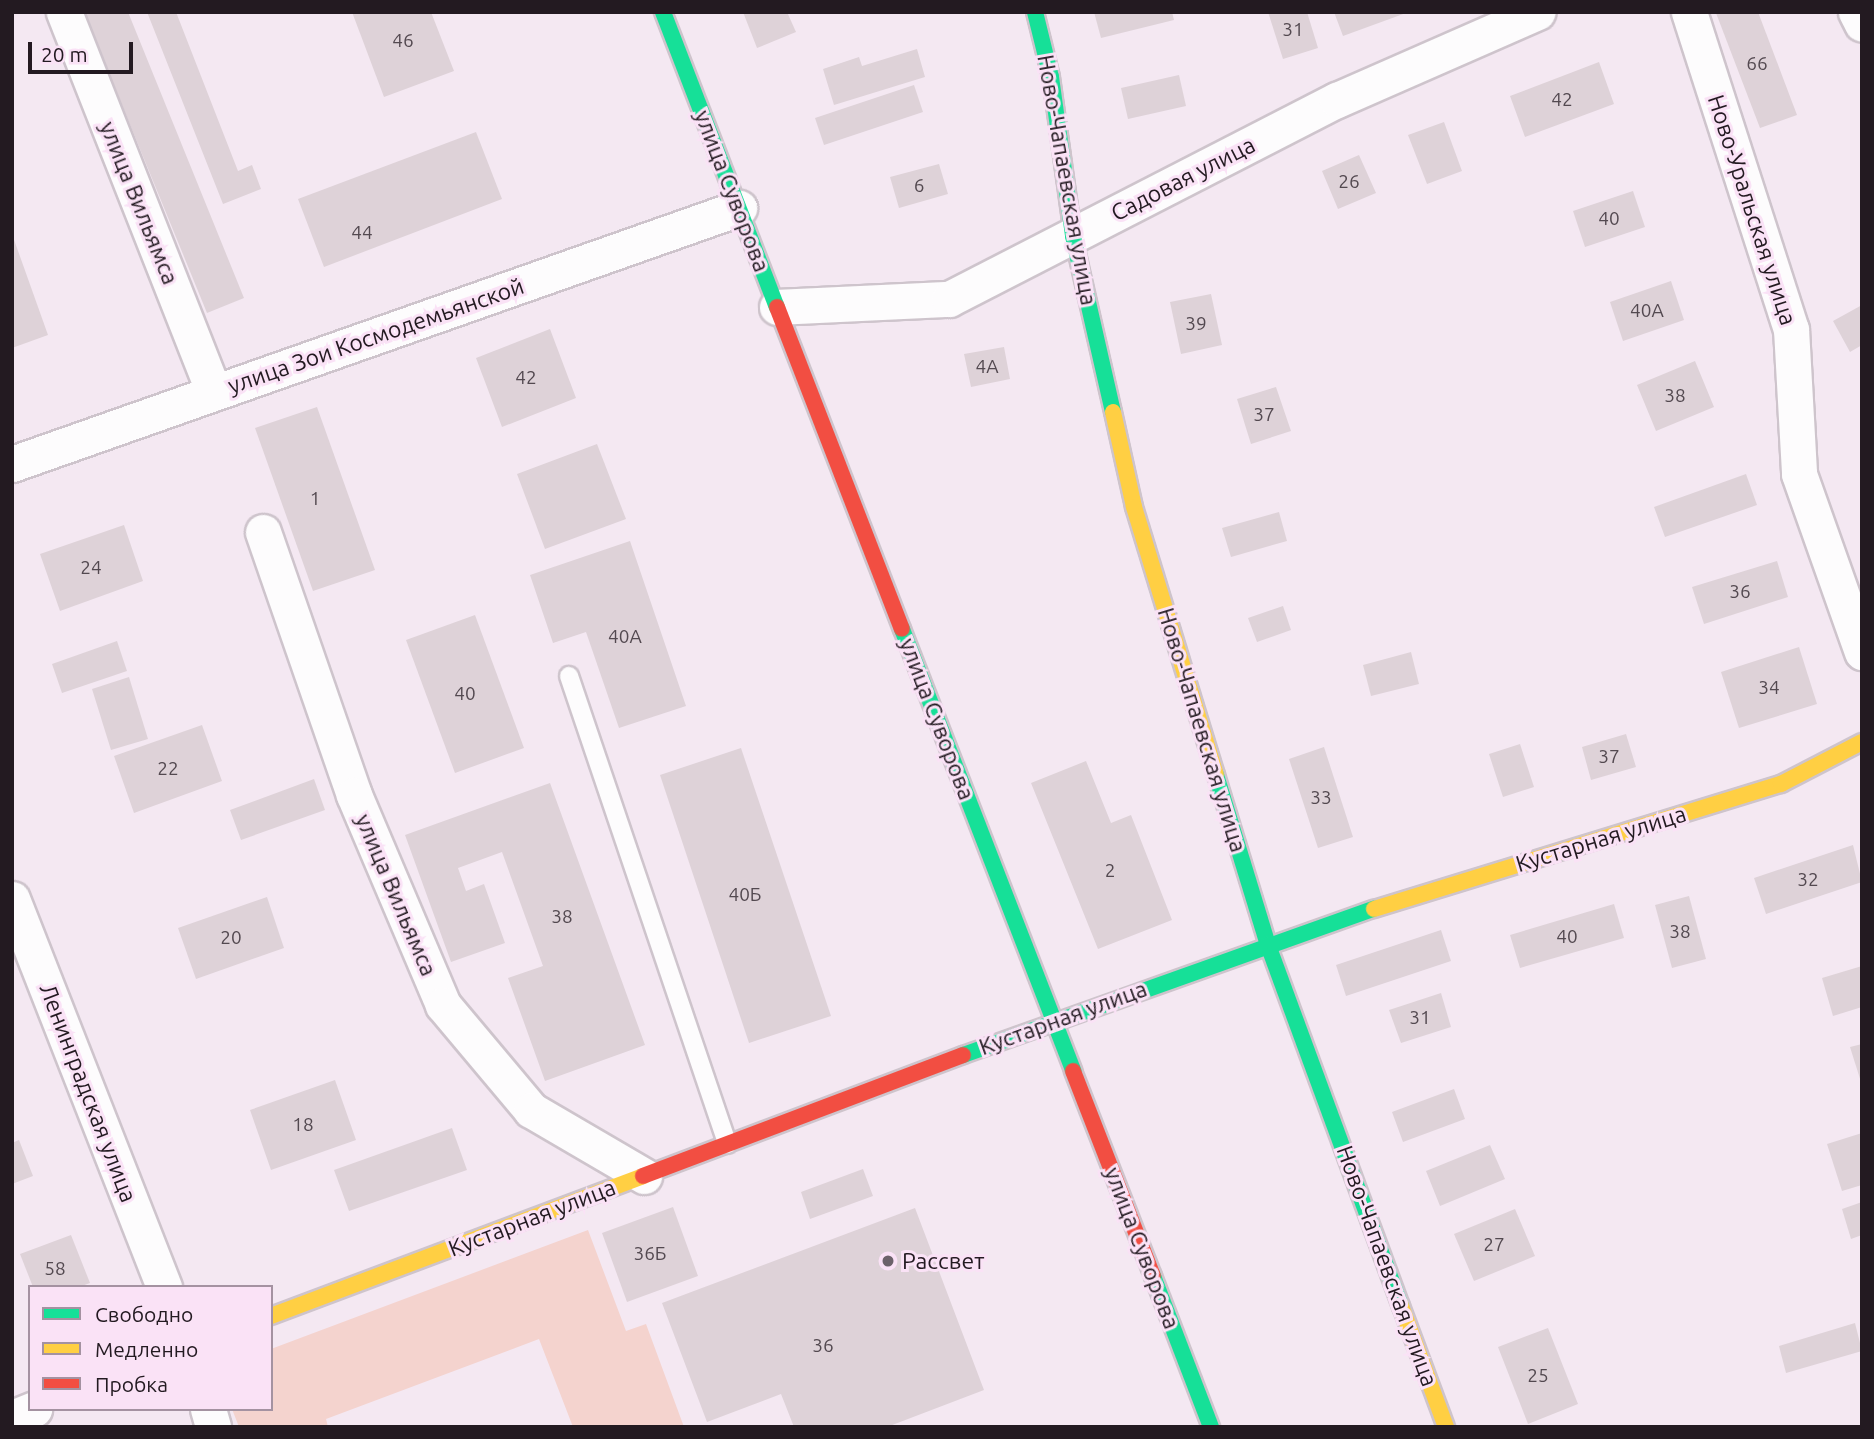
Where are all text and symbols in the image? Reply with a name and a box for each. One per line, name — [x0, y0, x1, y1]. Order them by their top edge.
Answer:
house number: 31 — [1282, 19, 1304, 41]
scale bar — [32, 28, 136, 72]
house number: 46 — [392, 30, 414, 52]
text: 20 m — [41, 42, 88, 66]
street label: Ново-Чапаевская улица — [1031, 53, 1103, 307]
house number: 66 — [1746, 53, 1768, 75]
house number: 42 — [1551, 89, 1573, 111]
street label: Ново-Уральская улица — [1702, 91, 1802, 329]
street label: улица Суворова — [688, 106, 776, 276]
street label: улица Вильямса — [94, 117, 184, 289]
street label: Садовая улица — [1106, 131, 1260, 227]
house number: 26 — [1338, 171, 1360, 193]
house number: 6 — [914, 175, 924, 197]
house number: 40 — [1598, 208, 1620, 230]
house number: 44 — [351, 222, 373, 244]
street label: улица Зои Космодемьянской — [224, 272, 528, 400]
house number: 40А — [1630, 300, 1664, 322]
house number: 39 — [1185, 313, 1207, 335]
house number: 4А — [975, 356, 999, 378]
house number: 42 — [515, 367, 537, 389]
house number: 38 — [1664, 385, 1686, 407]
house number: 37 — [1253, 404, 1275, 426]
house number: 1 — [310, 488, 320, 510]
house number: 24 — [80, 557, 102, 579]
house number: 36 — [1729, 581, 1751, 603]
street label: Ново-Чапаевская улица — [1152, 604, 1252, 856]
house number: 40А — [608, 626, 642, 648]
street label: улица Суворова — [893, 634, 981, 804]
house number: 34 — [1758, 677, 1780, 699]
house number: 40 — [454, 683, 476, 705]
house number: 37 — [1598, 746, 1620, 768]
house number: 22 — [157, 758, 179, 780]
house number: 33 — [1310, 787, 1332, 809]
street label: Кустарная улица — [1513, 800, 1689, 878]
street label: улица Вильямса — [349, 810, 443, 980]
house number: 2 — [1105, 860, 1115, 882]
house number: 32 — [1797, 869, 1819, 891]
house number: 40Б — [728, 884, 762, 906]
house number: 38 — [551, 906, 573, 928]
house number: 38 — [1669, 921, 1691, 943]
house number: 40 — [1556, 926, 1578, 948]
house number: 20 — [220, 927, 242, 949]
street label: Кустарная улица — [975, 975, 1151, 1061]
street label: Ленинградская улица — [34, 980, 142, 1206]
house number: 31 — [1409, 1007, 1431, 1029]
house number: 18 — [292, 1114, 314, 1136]
street label: Ново-Чапаевская улица — [1331, 1142, 1443, 1390]
street label: улица Суворова — [1098, 1163, 1186, 1333]
street label: Кустарная улица — [445, 1173, 619, 1263]
house number: 27 — [1483, 1234, 1505, 1256]
house number: 36Б — [633, 1243, 667, 1265]
place label: Рассвет — [902, 1247, 984, 1275]
marker: Рассвет — [880, 1253, 896, 1269]
house number: 58 — [44, 1258, 66, 1280]
legend — [28, 1285, 273, 1411]
text: Свободно — [95, 1302, 193, 1326]
house number: 36 — [812, 1335, 834, 1357]
text: Медленно — [95, 1337, 198, 1361]
house number: 25 — [1527, 1365, 1549, 1387]
text: Пробка — [95, 1372, 168, 1396]

